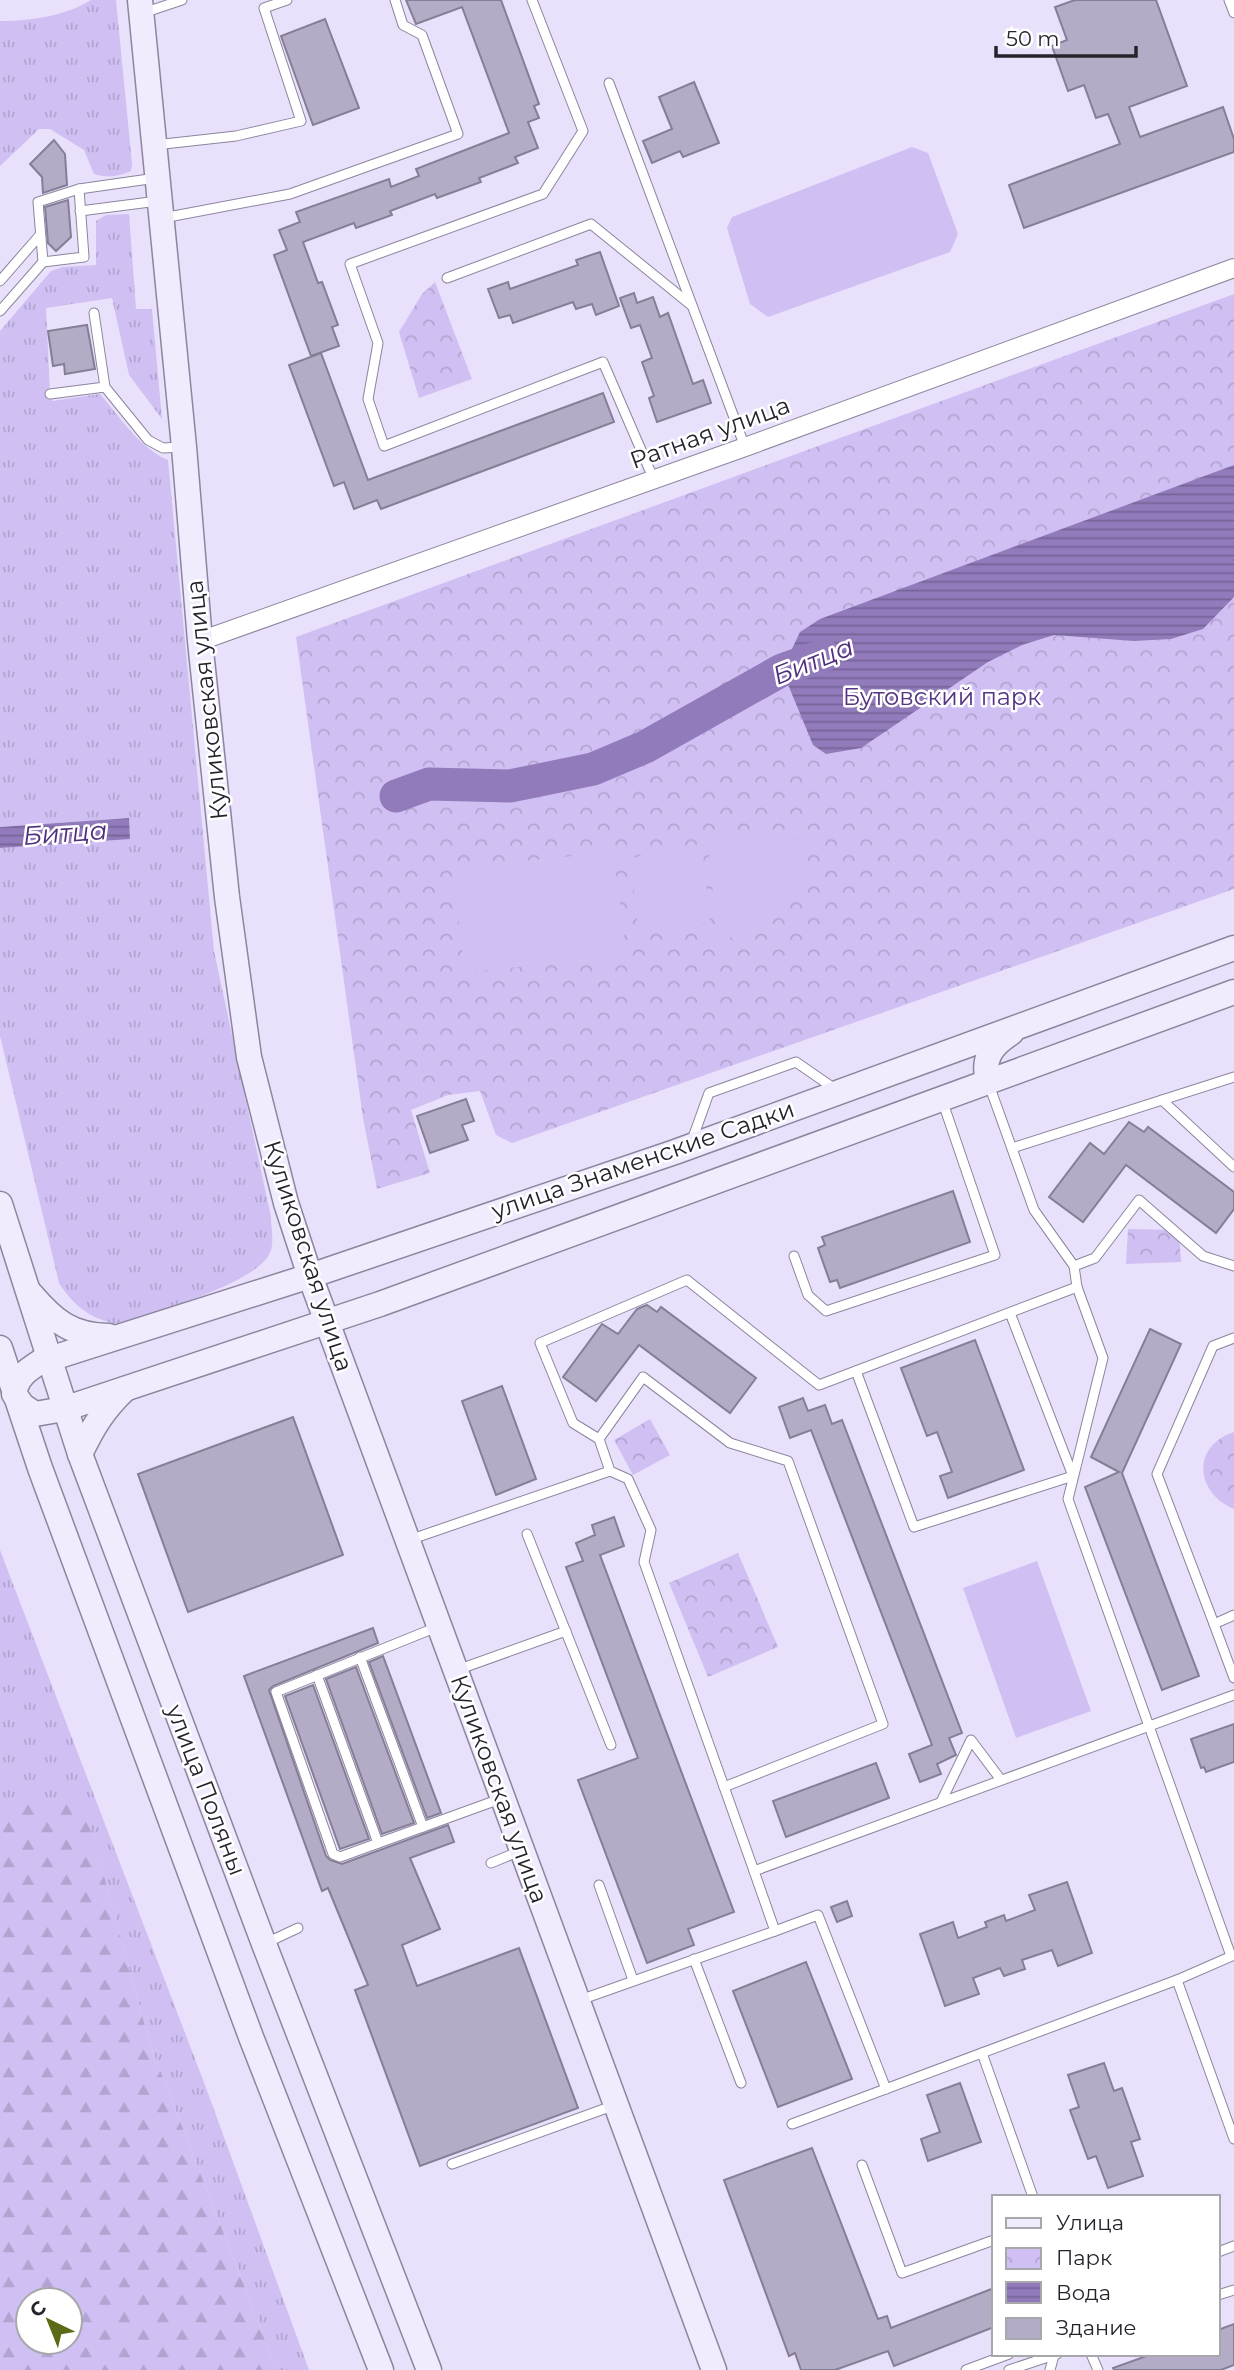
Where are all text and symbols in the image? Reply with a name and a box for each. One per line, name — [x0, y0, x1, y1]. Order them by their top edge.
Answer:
scale bar — [996, 14, 1136, 58]
text: 50 m — [1006, 26, 1060, 51]
street label: Ратная улица — [626, 390, 794, 475]
street label: Куликовская улица — [179, 579, 234, 821]
water label: Битца — [768, 630, 858, 692]
park label: Бутовский парк — [843, 682, 1041, 711]
water label: Битца — [22, 814, 108, 852]
street label: улица Знаменские Садки — [487, 1094, 798, 1225]
street label: Куликовская улица — [257, 1137, 360, 1375]
street label: Куликовская улица — [445, 1671, 554, 1907]
street label: улица Поляны — [160, 1699, 252, 1879]
legend — [992, 2195, 1220, 2356]
text: Улица — [1056, 2210, 1124, 2235]
text: Парк — [1056, 2245, 1112, 2270]
text: Вода — [1056, 2280, 1111, 2305]
north arrow — [14, 2286, 84, 2356]
text: С — [25, 2296, 51, 2322]
text: Здание — [1056, 2315, 1137, 2340]

